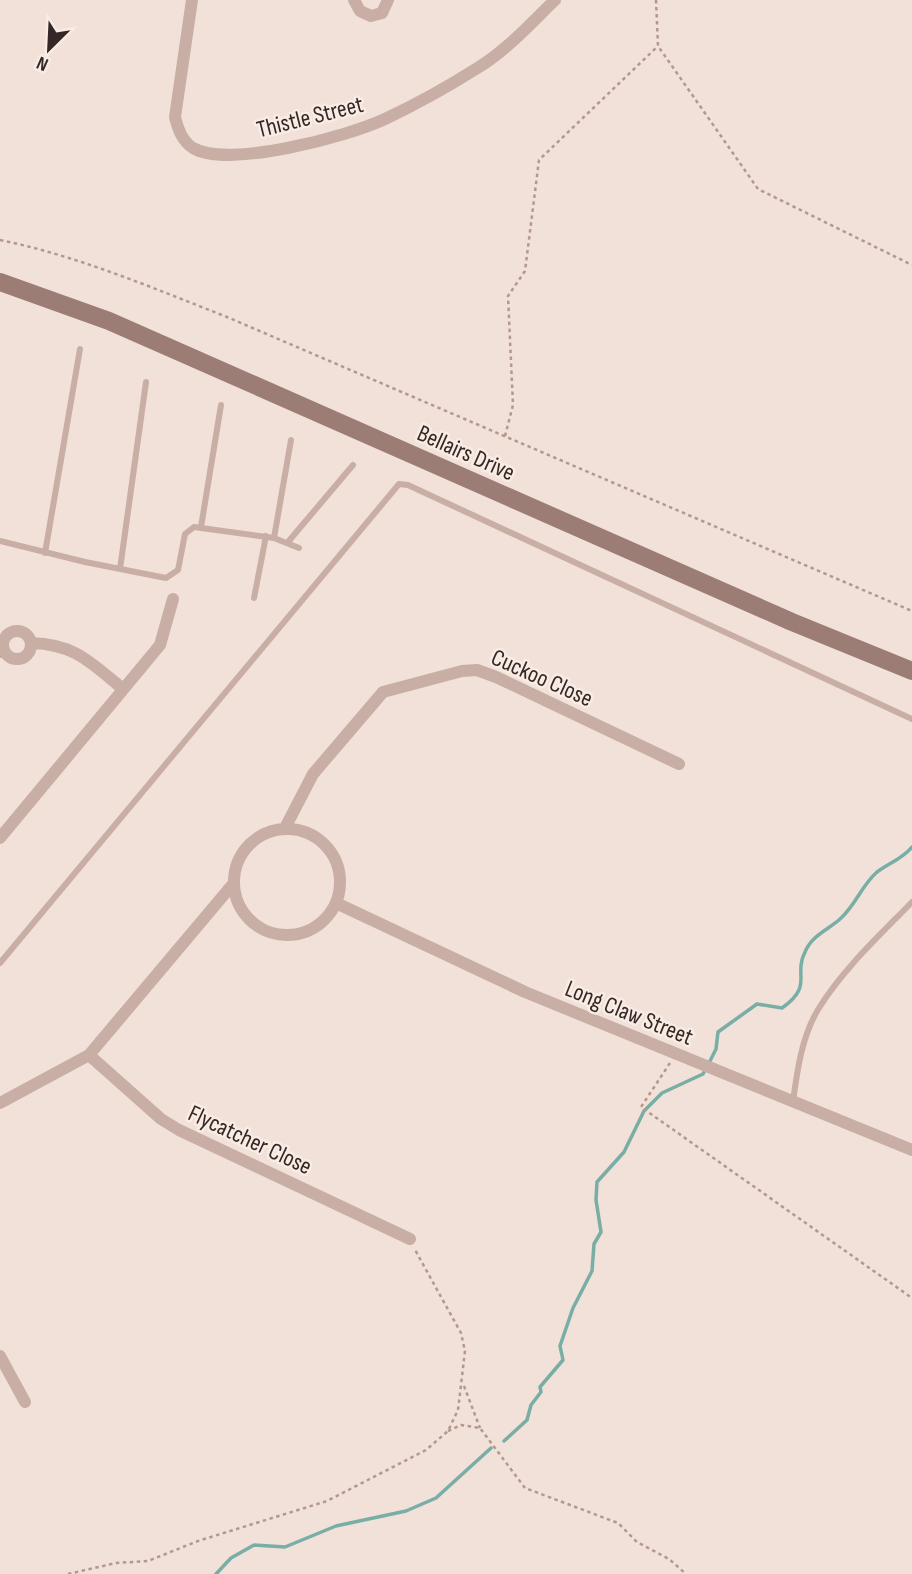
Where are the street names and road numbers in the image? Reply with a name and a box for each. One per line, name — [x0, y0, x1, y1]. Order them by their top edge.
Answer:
street label: Thistle Street — [254, 90, 366, 144]
street label: Bellairs Drive — [413, 419, 519, 487]
street label: Cuckoo Close — [487, 643, 597, 713]
street label: Long Claw Street — [561, 974, 697, 1052]
street label: Flycatcher Close — [184, 1099, 316, 1181]

